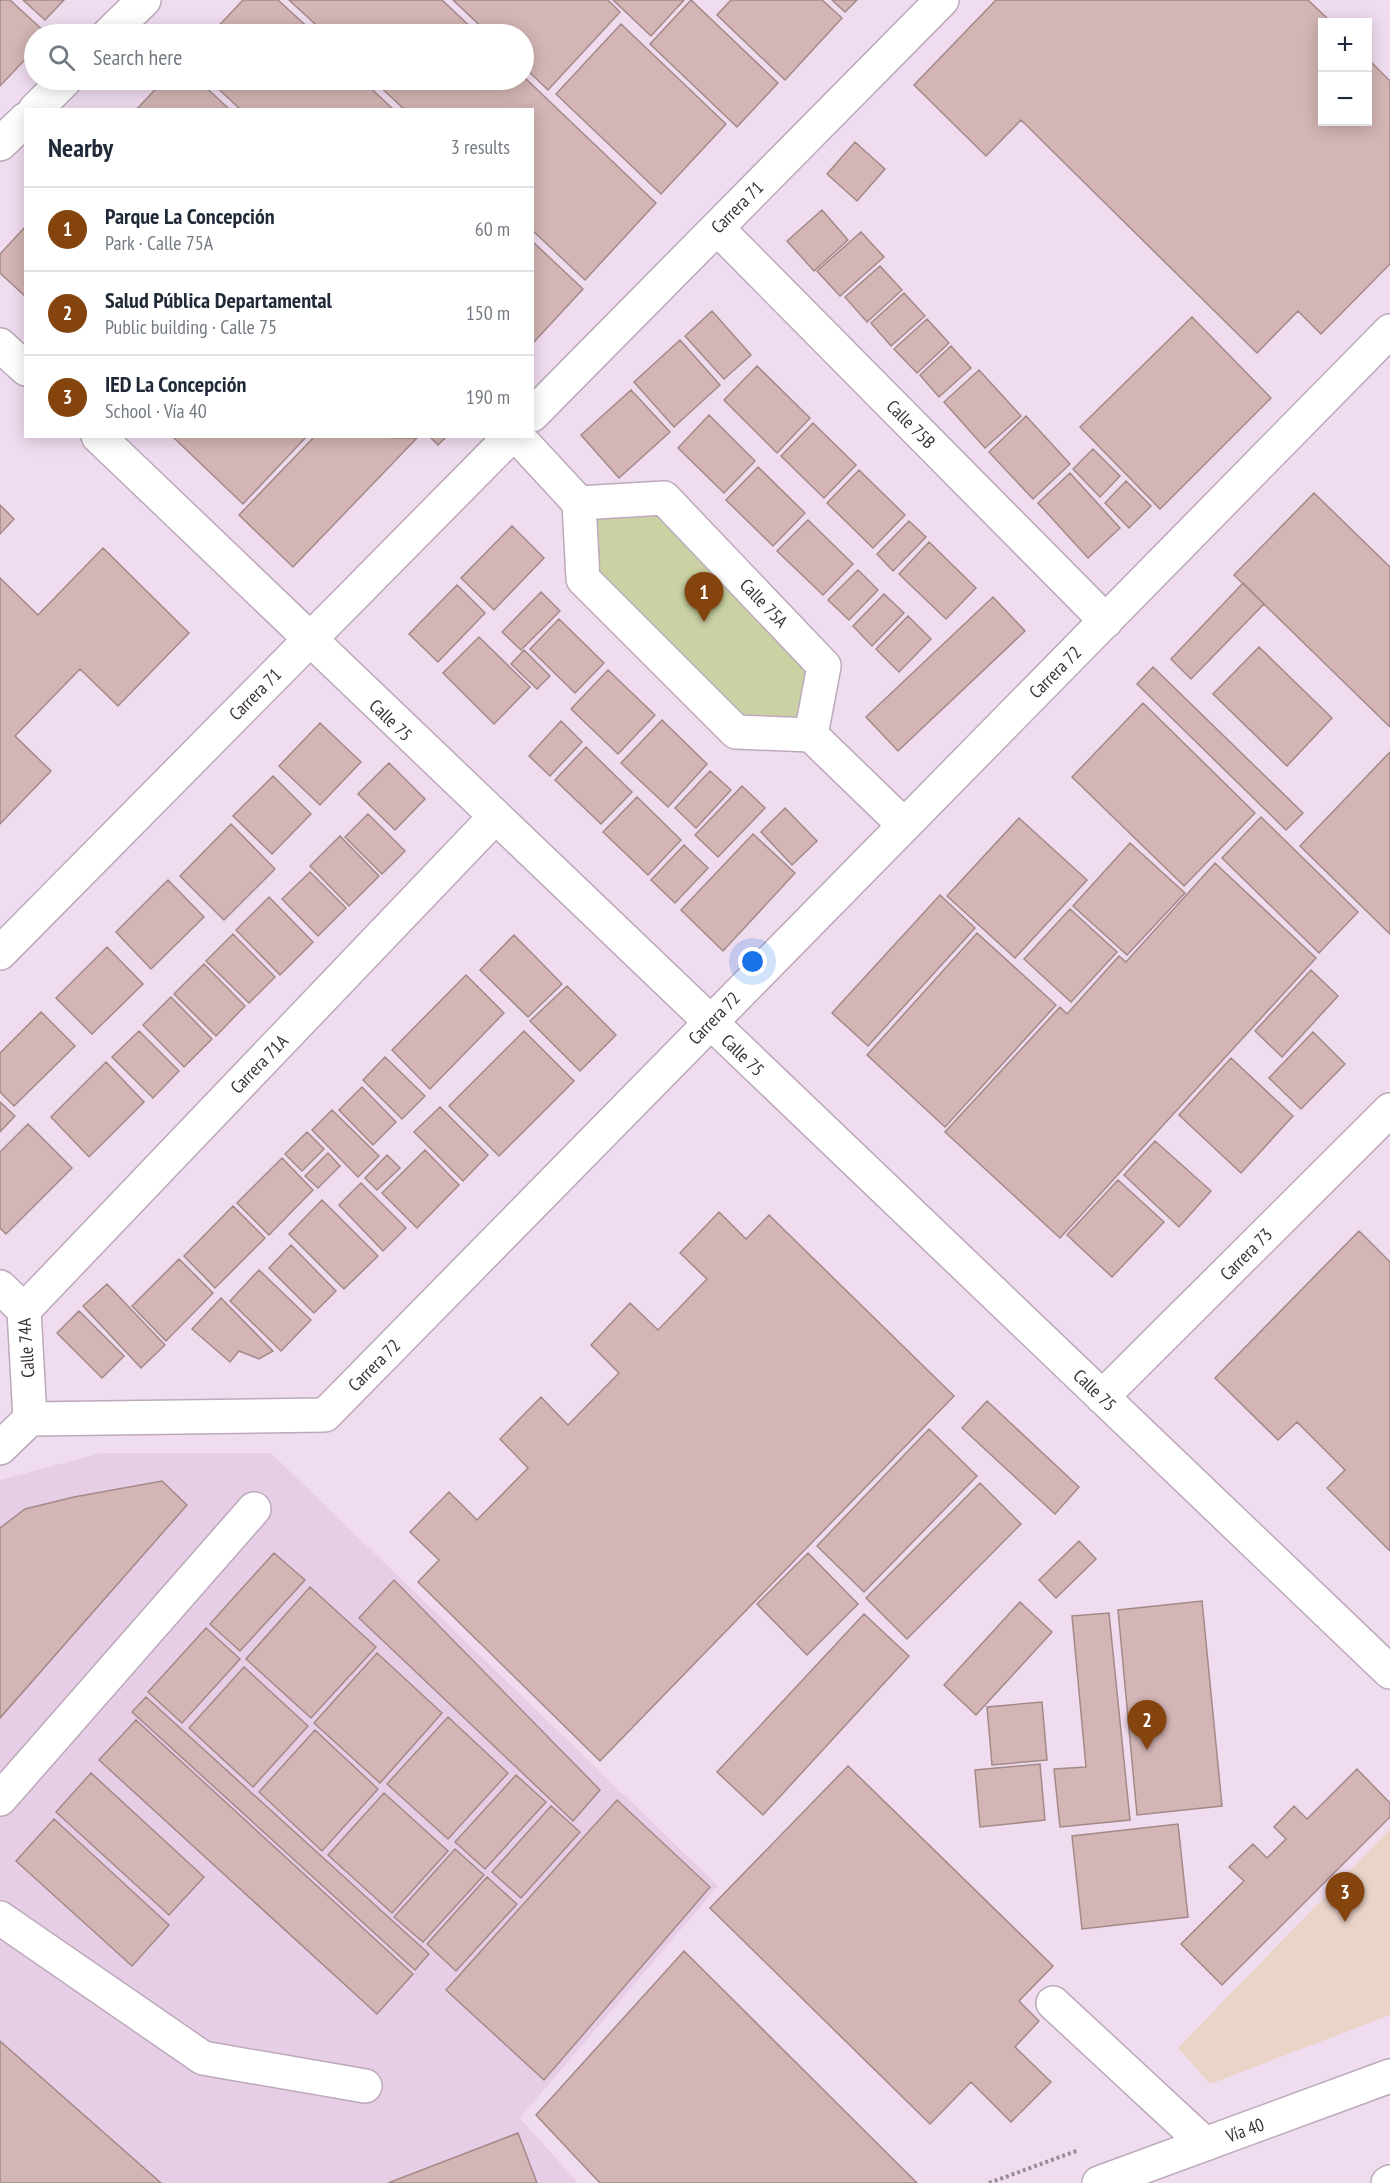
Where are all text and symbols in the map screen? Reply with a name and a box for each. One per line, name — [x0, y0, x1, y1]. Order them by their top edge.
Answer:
map controls — [1318, 18, 1372, 126]
button: + — [1318, 18, 1372, 72]
search box — [24, 24, 534, 90]
icon: search — [45, 41, 78, 74]
text: Search here — [93, 43, 182, 71]
button: − — [1318, 72, 1372, 126]
text: Nearby — [48, 131, 113, 164]
text: 3 results — [451, 134, 510, 160]
street label: Carrera 71 — [706, 176, 768, 238]
text: Parque La Concepción — [105, 202, 275, 230]
text: 1 — [63, 216, 72, 242]
text: 60 m — [475, 216, 510, 242]
text: Park · Calle 75A — [105, 230, 213, 256]
text: Salud Pública Departamental — [105, 286, 332, 314]
text: 2 — [63, 300, 72, 326]
text: 150 m — [466, 300, 510, 326]
text: Public building · Calle 75 — [105, 314, 277, 340]
text: IED La Concepción — [105, 370, 246, 398]
text: 3 — [63, 384, 72, 410]
text: 190 m — [466, 384, 510, 410]
street label: Calle 75B — [882, 395, 940, 453]
text: School · Vía 40 — [105, 398, 207, 424]
pin: 1 — [684, 572, 724, 622]
street label: Calle 75A — [735, 574, 793, 633]
street label: Carrera 72 — [1024, 641, 1086, 703]
street label: Carrera 71 — [224, 663, 286, 725]
street label: Calle 75 — [365, 694, 417, 746]
your location — [738, 947, 767, 976]
street label: Carrera 72 — [683, 987, 745, 1049]
street label: Carrera 71A — [225, 1029, 293, 1098]
street label: Calle 75 — [717, 1029, 769, 1081]
street label: Carrera 73 — [1215, 1223, 1277, 1285]
street label: Calle 74A — [12, 1317, 40, 1379]
street label: Carrera 72 — [343, 1334, 405, 1396]
street label: Calle 75 — [1069, 1364, 1121, 1416]
pin: 2 — [1128, 1700, 1166, 1750]
pin: 3 — [1326, 1872, 1364, 1922]
street label: Vía 40 — [1222, 2113, 1267, 2148]

